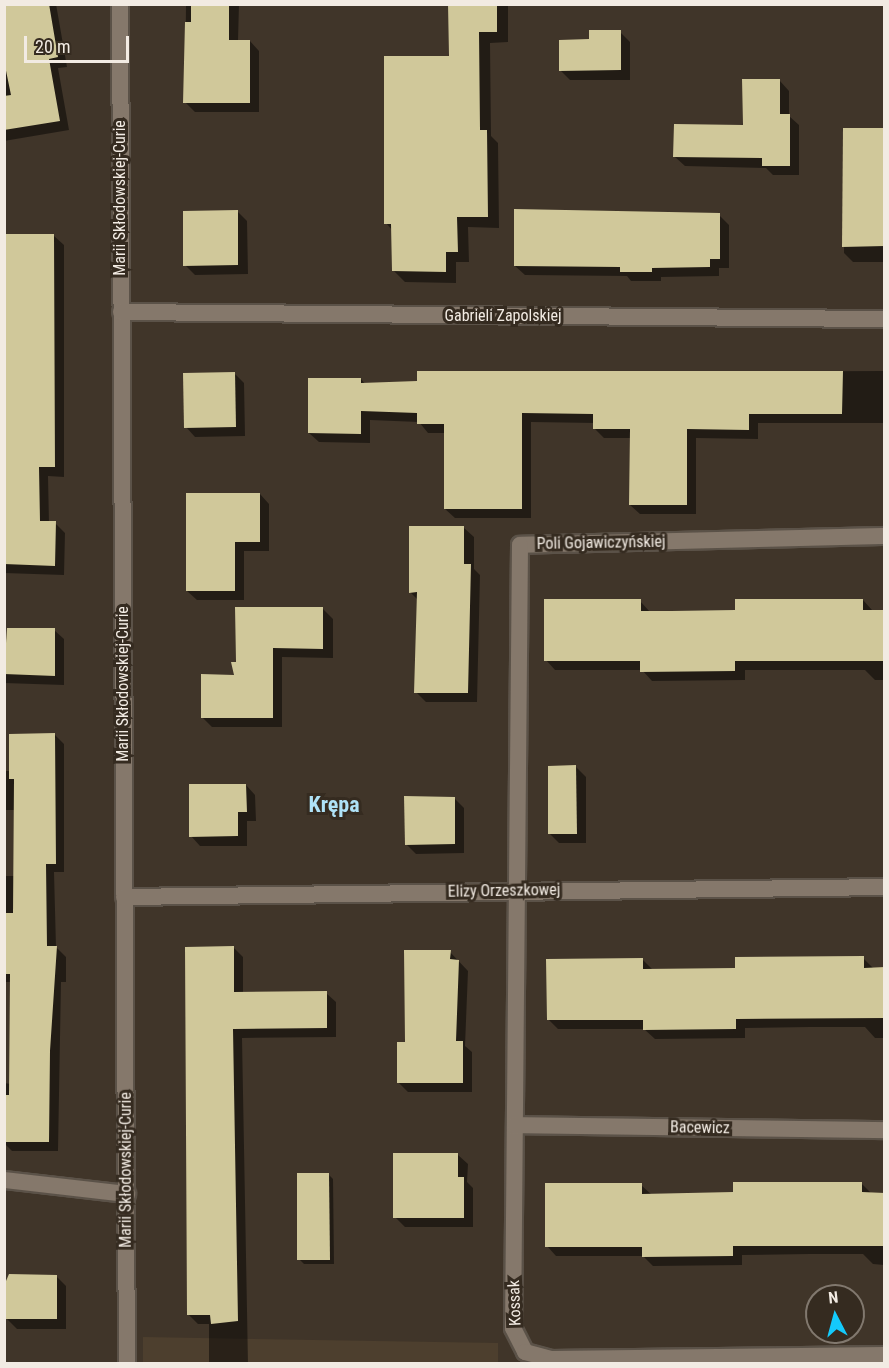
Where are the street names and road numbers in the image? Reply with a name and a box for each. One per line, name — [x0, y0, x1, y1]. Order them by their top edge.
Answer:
street label: Marii Skłodowskiej-Curie — [110, 120, 130, 276]
street label: Gabrieli Zapolskiej — [445, 306, 561, 326]
street label: Poli Gojawiczyńskiej — [536, 532, 666, 554]
street label: Marii Skłodowskiej-Curie — [113, 606, 133, 762]
street label: Elizy Orzeszkowej — [448, 880, 560, 902]
street label: Marii Skłodowskiej-Curie — [116, 1092, 136, 1248]
street label: Bacewicz — [670, 1118, 730, 1138]
street label: Kossak — [505, 1280, 525, 1326]

